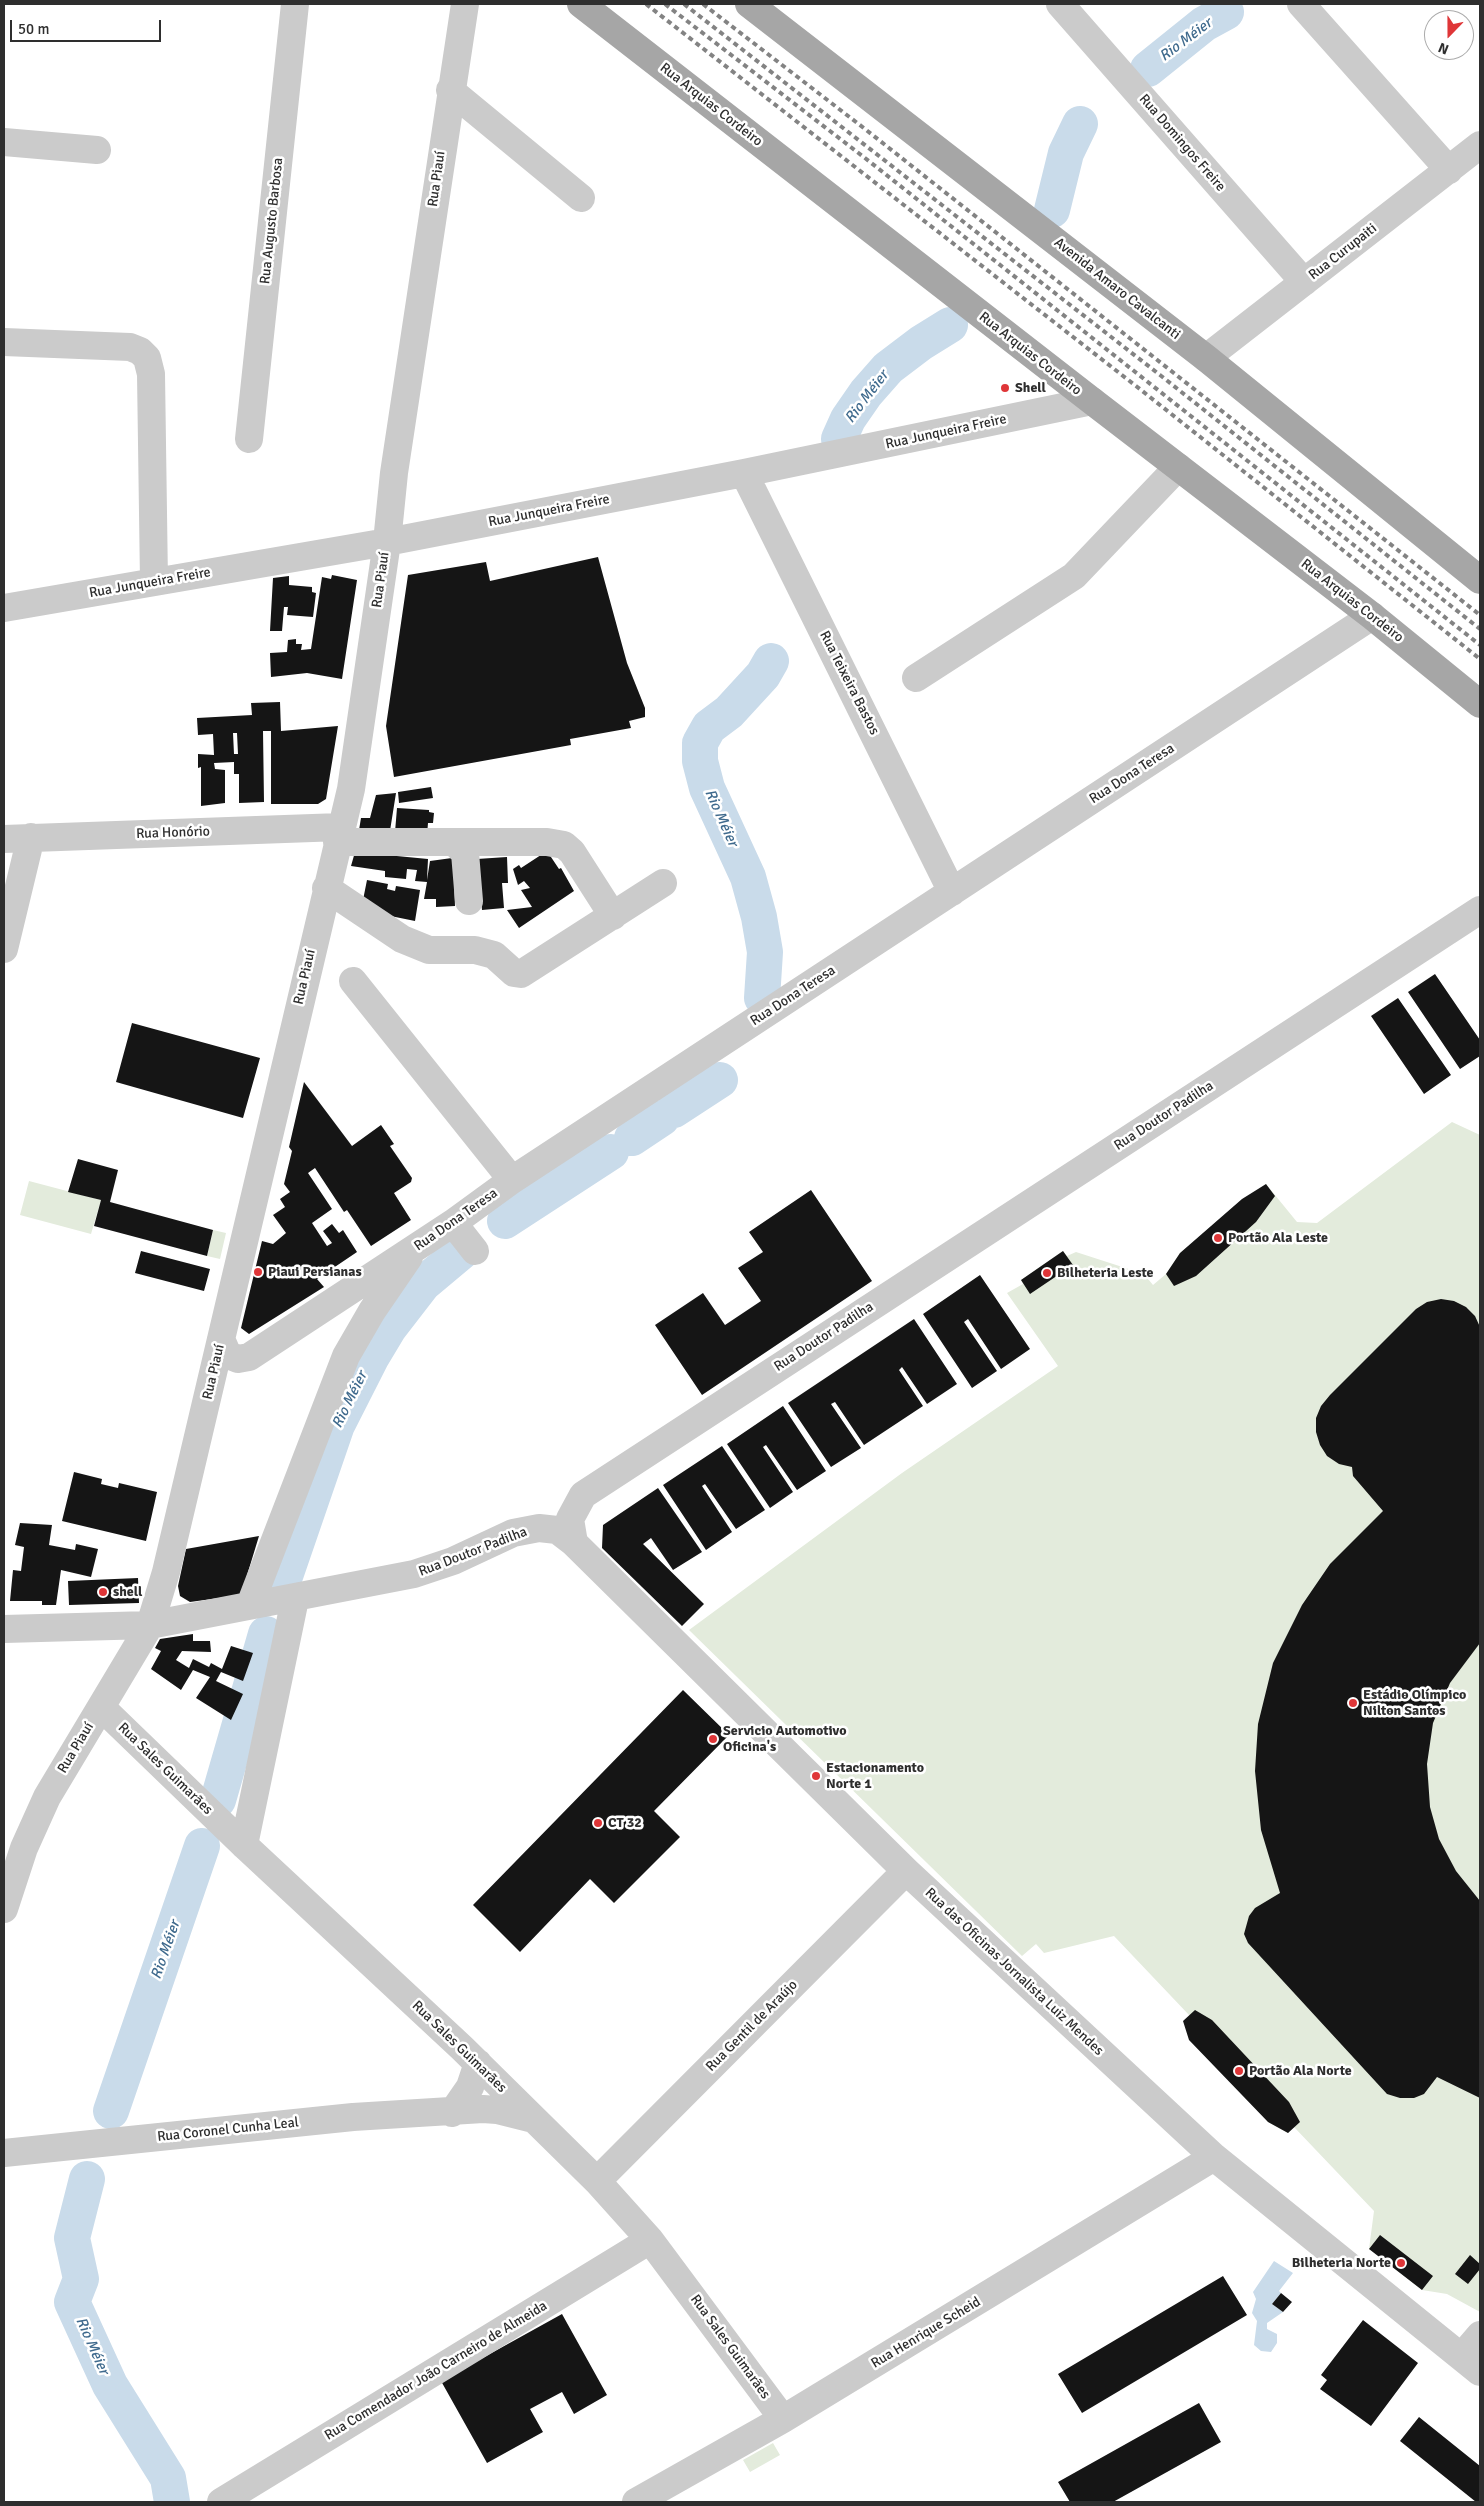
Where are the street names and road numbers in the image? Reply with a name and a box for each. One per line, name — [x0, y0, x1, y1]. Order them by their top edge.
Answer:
street label: Rua Arquias Cordeiro — [656, 60, 766, 150]
street label: Rua Domingos Freire — [1135, 91, 1229, 195]
street label: Rua Piauí — [425, 150, 449, 208]
street label: Rua Augusto Barbosa — [257, 157, 287, 285]
street label: Rua Curupaiti — [1306, 220, 1380, 284]
street label: Avenida Amaro Cavalcanti — [1051, 235, 1183, 343]
street label: Rua Arquias Cordeiro — [975, 309, 1085, 399]
street label: Rua Junqueira Freire — [884, 411, 1008, 453]
street label: Rua Junqueira Freire — [487, 491, 611, 531]
street label: Rua Piauí — [369, 551, 393, 609]
street label: Rua Arquias Cordeiro — [1297, 556, 1407, 646]
street label: Rua Junqueira Freire — [88, 564, 212, 602]
street label: Rua Teixeira Bastos — [816, 628, 882, 738]
street label: Rua Dona Teresa — [1086, 740, 1178, 808]
street label: Rua Honório — [136, 823, 210, 843]
street label: Rua Piauí — [290, 948, 320, 1006]
street label: Rua Dona Teresa — [747, 962, 839, 1030]
street label: Rua Doutor Padilha — [1111, 1078, 1217, 1154]
street label: Rua Dona Teresa — [411, 1185, 501, 1255]
street label: Rua Doutor Padilha — [771, 1299, 877, 1375]
street label: Rua Piauí — [199, 1343, 229, 1401]
street label: Rua Doutor Padilha — [416, 1524, 530, 1580]
street label: Rua Piauí — [54, 1720, 98, 1776]
street label: Rua Sales Guimarães — [114, 1720, 216, 1818]
street label: Rua das Oficinas Jornalista Luiz Mendes — [921, 1885, 1107, 2059]
street label: Rua Gentil de Araújo — [703, 1977, 801, 2075]
street label: Rua Sales Guimarães — [408, 1998, 510, 2096]
street label: Rua Coronel Cunha Leal — [156, 2114, 300, 2146]
street label: Rua Sales Guimarães — [687, 2292, 773, 2402]
street label: Rua Henrique Scheid — [868, 2294, 984, 2372]
street label: Rua Comendador João Carneiro de Almeida — [322, 2298, 550, 2444]

